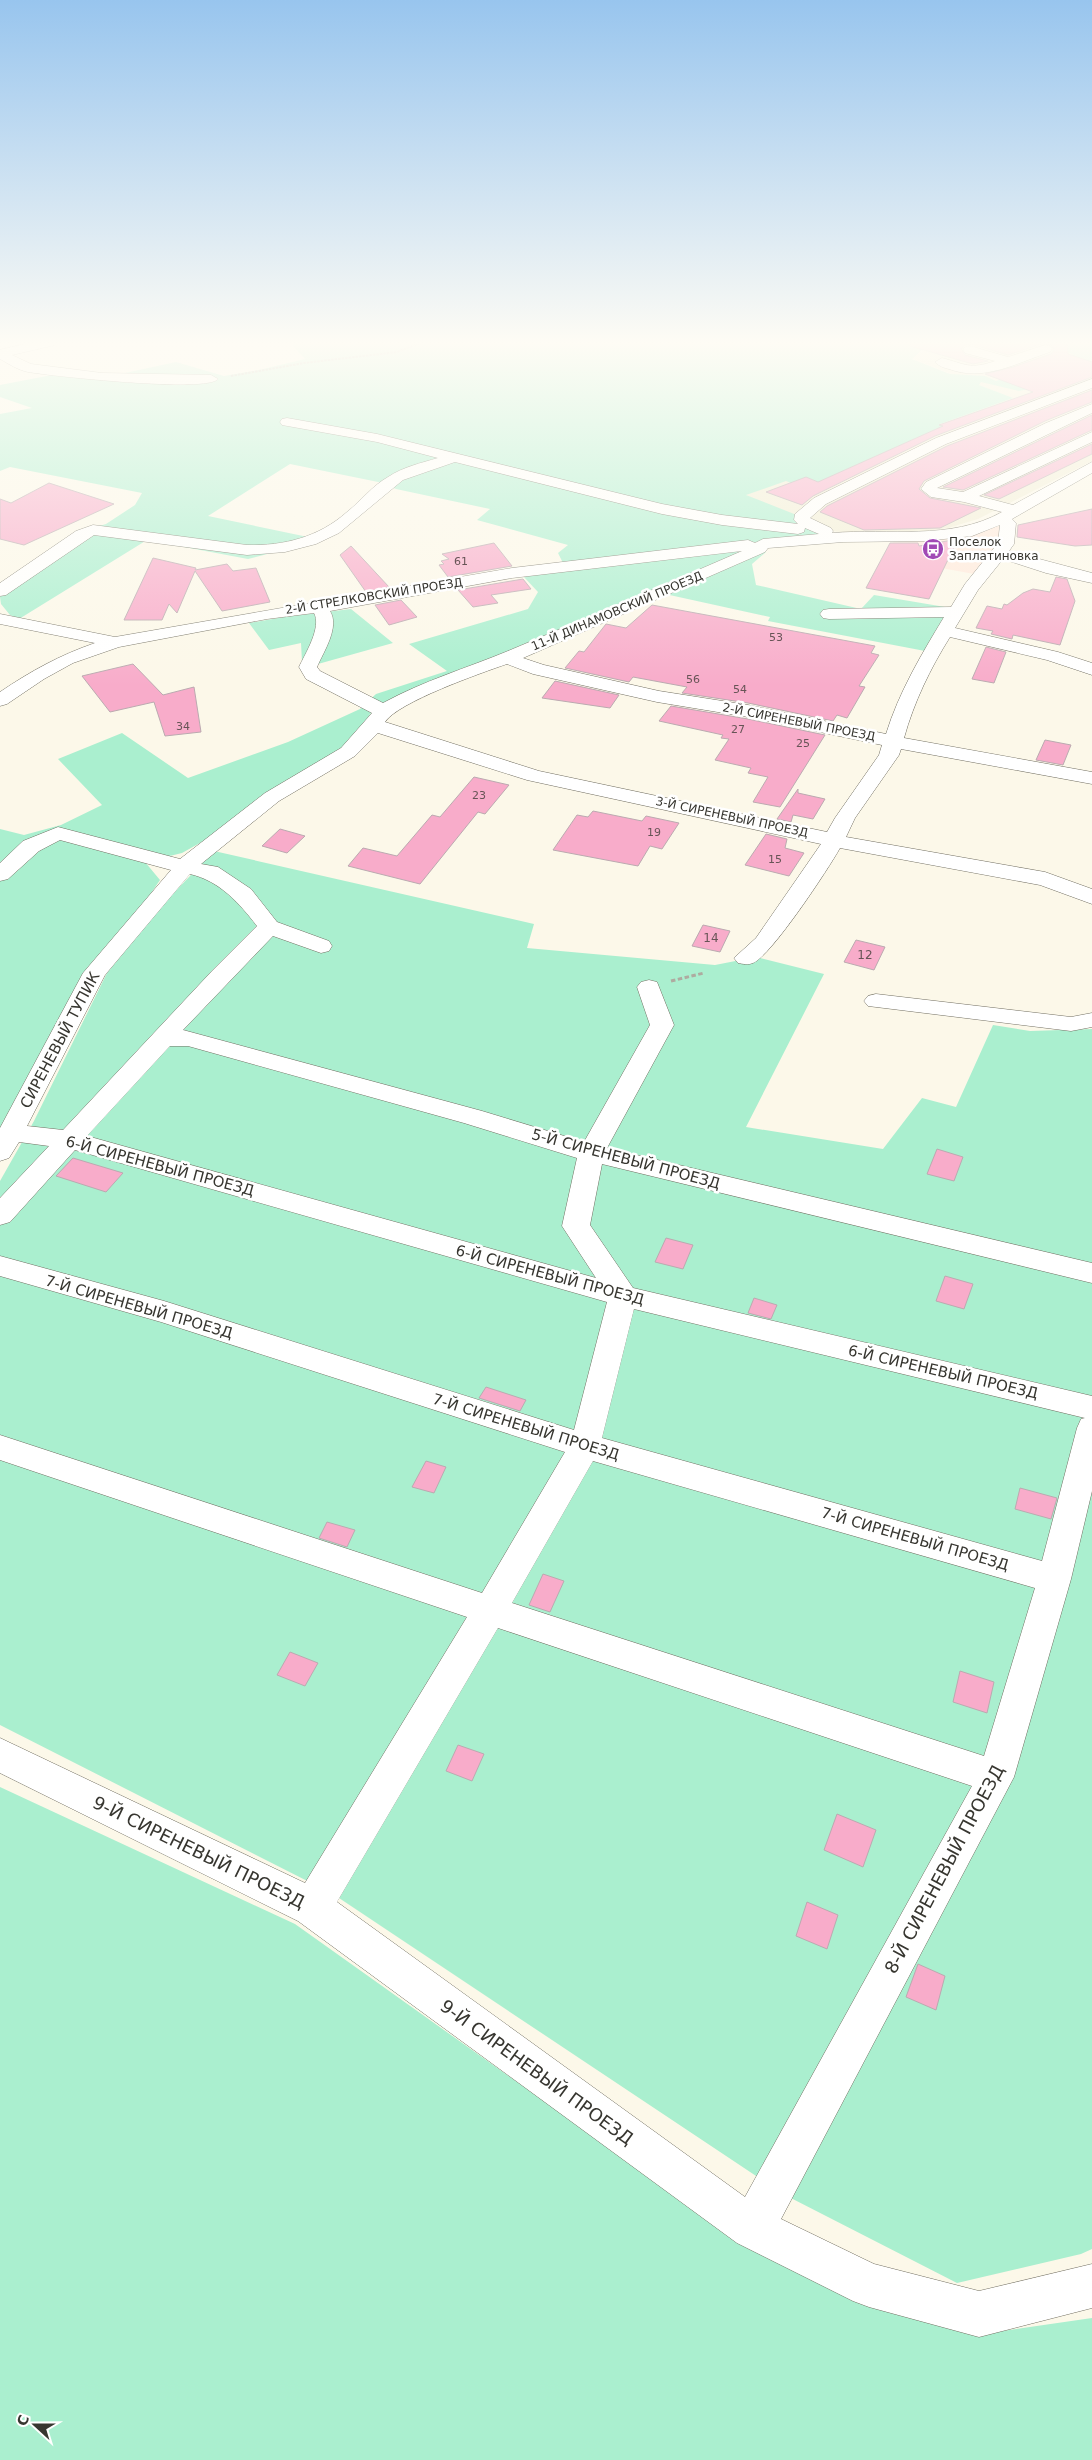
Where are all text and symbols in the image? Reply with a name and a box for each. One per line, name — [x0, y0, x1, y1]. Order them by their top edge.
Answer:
place label: Поселок Заплатиновка — [949, 535, 1039, 563]
bus stop icon: Поселок Заплатиновка — [921, 537, 945, 561]
house number: 61 — [454, 555, 468, 568]
street label: 11-Й ДИНАМОВСКИЙ ПРОЕЗД — [529, 567, 705, 654]
street label: 2-Й СТРЕЛКОВСКИЙ ПРОЕЗД — [284, 574, 464, 617]
house number: 53 — [769, 631, 783, 644]
house number: 56 — [686, 673, 700, 686]
house number: 54 — [733, 683, 747, 696]
street label: 2-Й СИРЕНЕВЫЙ ПРОЕЗД — [721, 699, 877, 744]
house number: 34 — [176, 720, 190, 733]
house number: 27 — [731, 723, 745, 736]
house number: 25 — [796, 737, 810, 750]
house number: 23 — [472, 789, 486, 802]
street label: 3-Й СИРЕНЕВЫЙ ПРОЕЗД — [654, 793, 810, 840]
house number: 19 — [647, 826, 661, 839]
house number: 15 — [768, 853, 782, 866]
house number: 14 — [703, 931, 719, 945]
house number: 12 — [857, 948, 873, 962]
street label: СИРЕНЕВЫЙ ТУПИК — [16, 968, 104, 1111]
street label: 5-Й СИРЕНЕВЫЙ ПРОЕЗД — [530, 1124, 722, 1193]
street label: 6-Й СИРЕНЕВЫЙ ПРОЕЗД — [64, 1131, 256, 1200]
street label: 6-Й СИРЕНЕВЫЙ ПРОЕЗД — [454, 1240, 646, 1309]
street label: 7-Й СИРЕНЕВЫЙ ПРОЕЗД — [43, 1271, 235, 1342]
street label: 6-Й СИРЕНЕВЫЙ ПРОЕЗД — [846, 1340, 1040, 1403]
street label: 7-Й СИРЕНЕВЫЙ ПРОЕЗД — [430, 1389, 622, 1464]
street label: 7-Й СИРЕНЕВЫЙ ПРОЕЗД — [819, 1503, 1011, 1574]
street label: 8-Й СИРЕНЕВЫЙ ПРОЕЗД — [880, 1761, 1008, 1977]
street label: 9-Й СИРЕНЕВЫЙ ПРОЕЗД — [90, 1791, 308, 1913]
street label: 9-Й СИРЕНЕВЫЙ ПРОЕЗД — [436, 1995, 638, 2149]
north arrow — [10, 2400, 60, 2450]
text: С — [14, 2413, 32, 2428]

